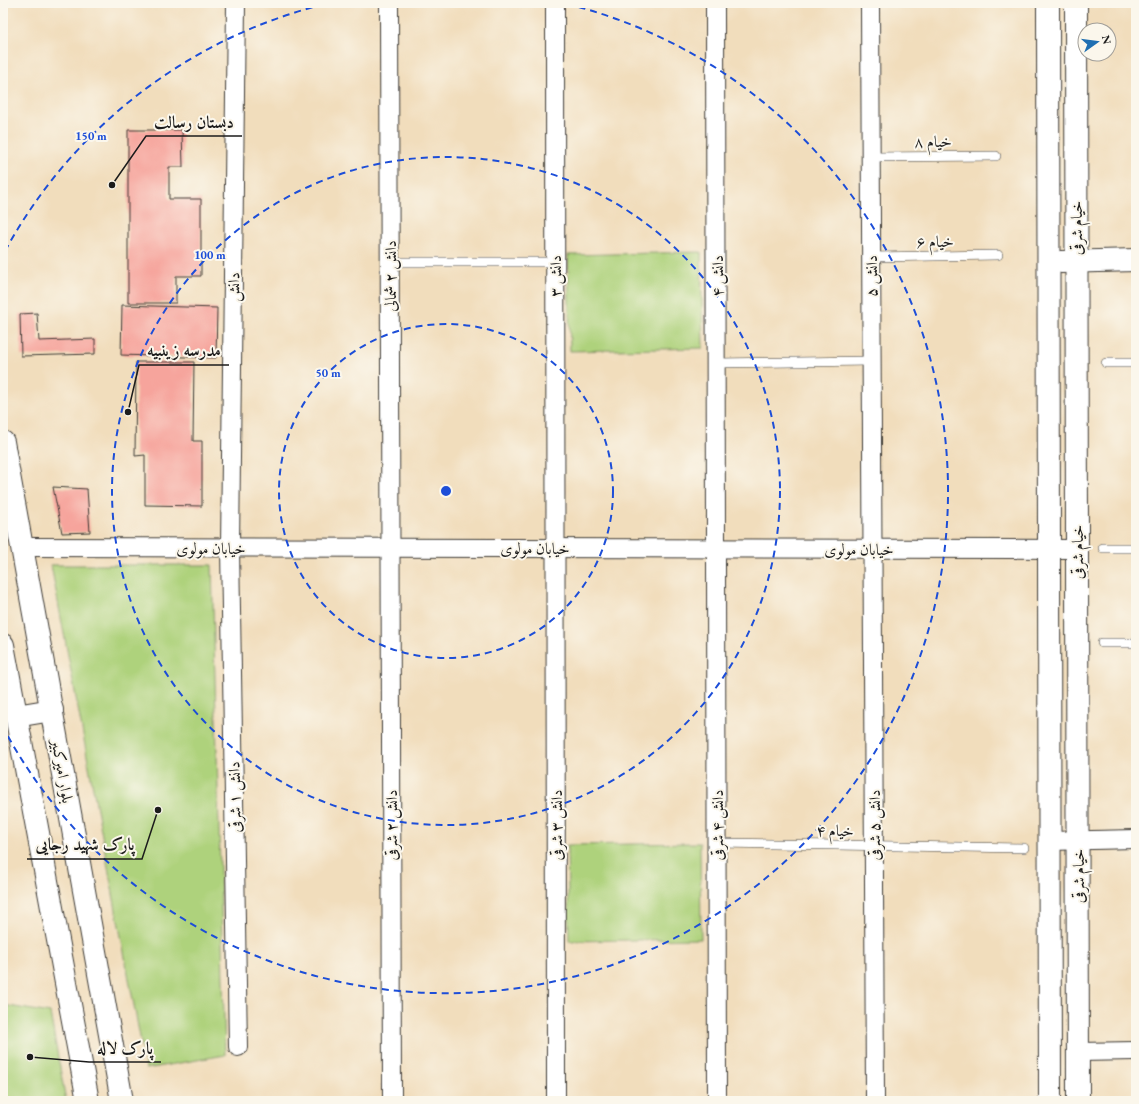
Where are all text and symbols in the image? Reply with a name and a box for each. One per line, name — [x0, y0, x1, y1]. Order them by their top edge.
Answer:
north arrow — [1077, 22, 1117, 62]
text: N — [1099, 34, 1115, 46]
callout: دبستان رسالت — [146, 107, 242, 136]
text: دبستان رسالت — [154, 111, 234, 133]
text: 150 m — [75, 128, 107, 144]
street label: خیام ۸ — [914, 131, 952, 156]
street label: خیام شرقی — [1066, 201, 1091, 255]
street label: خیام ۶ — [916, 231, 954, 256]
street label: دانش ۲ شمالی — [380, 240, 401, 312]
text: 100 m — [194, 247, 226, 263]
street label: دانش ۳ — [545, 255, 566, 297]
street label: دانش ۴ — [707, 255, 728, 297]
street label: دانش ۵ — [861, 255, 882, 297]
street label: دانش — [223, 272, 244, 302]
callout: مدرسه زینبیه — [139, 336, 229, 365]
text: مدرسه زینبیه — [147, 339, 221, 361]
text: 50 m — [315, 365, 341, 381]
centre of rings — [439, 484, 453, 498]
street label: خیام شرقی — [1067, 525, 1092, 579]
street label: خیابان مولوی — [176, 538, 246, 559]
street label: خیابان مولوی — [500, 538, 570, 559]
street label: خیابان مولوی — [824, 539, 894, 560]
street label: بلوار امیرکبیر — [46, 735, 78, 805]
street label: دانش ۱ شرقی — [223, 761, 246, 833]
street label: دانش ۲ شرقی — [381, 789, 402, 861]
street label: دانش ۳ شرقی — [546, 789, 567, 861]
street label: دانش ۴ شرقی — [707, 789, 728, 861]
street label: دانش ۵ شرقی — [864, 789, 885, 861]
street label: خیام ۴ — [816, 820, 854, 845]
callout: پارک شهید رجایی — [27, 830, 142, 859]
text: پارک شهید رجایی — [34, 833, 136, 857]
street label: خیام شرقی — [1068, 849, 1093, 903]
callout: پارک لاله — [89, 1033, 161, 1062]
text: پارک لاله — [97, 1037, 155, 1061]

